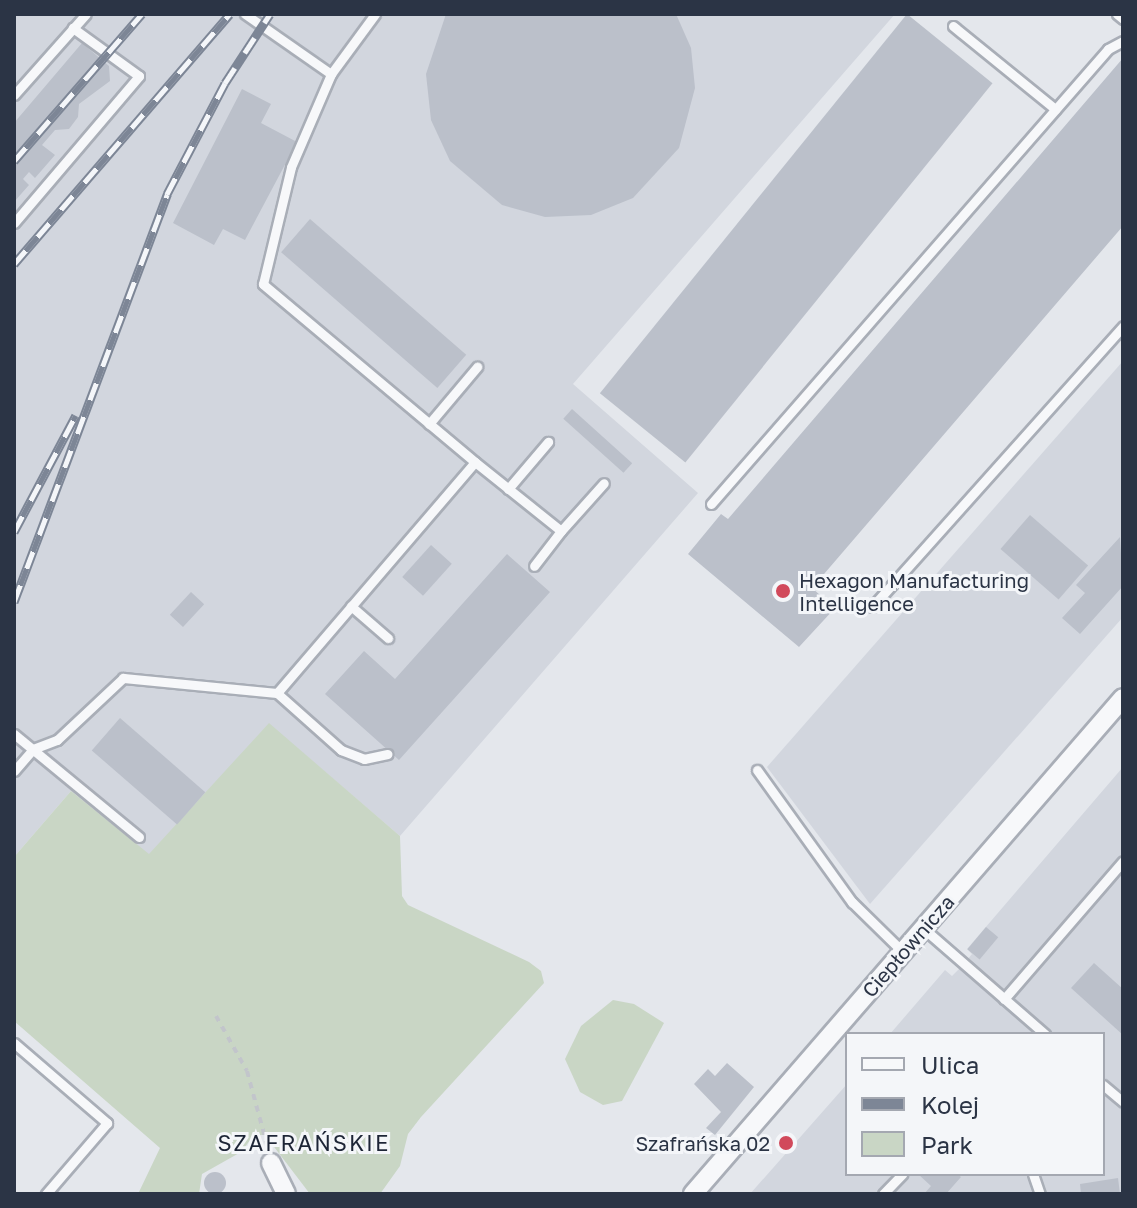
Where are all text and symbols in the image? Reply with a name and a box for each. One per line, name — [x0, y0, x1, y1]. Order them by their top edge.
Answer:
place label: Hexagon Manufacturing Intelligence — [799, 568, 1029, 615]
marker: Hexagon Manufacturing Intelligence — [774, 582, 792, 600]
street label: Ciepłownicza — [857, 890, 959, 1002]
legend — [845, 1032, 1105, 1176]
text: Ulica — [921, 1050, 979, 1079]
text: Kolej — [921, 1090, 979, 1119]
district label: SZAFRAŃSKIE — [218, 1130, 390, 1156]
text: Park — [921, 1130, 973, 1159]
place label: Szafrańska 02 — [635, 1131, 770, 1155]
marker: Szafrańska 02 — [777, 1134, 795, 1152]

